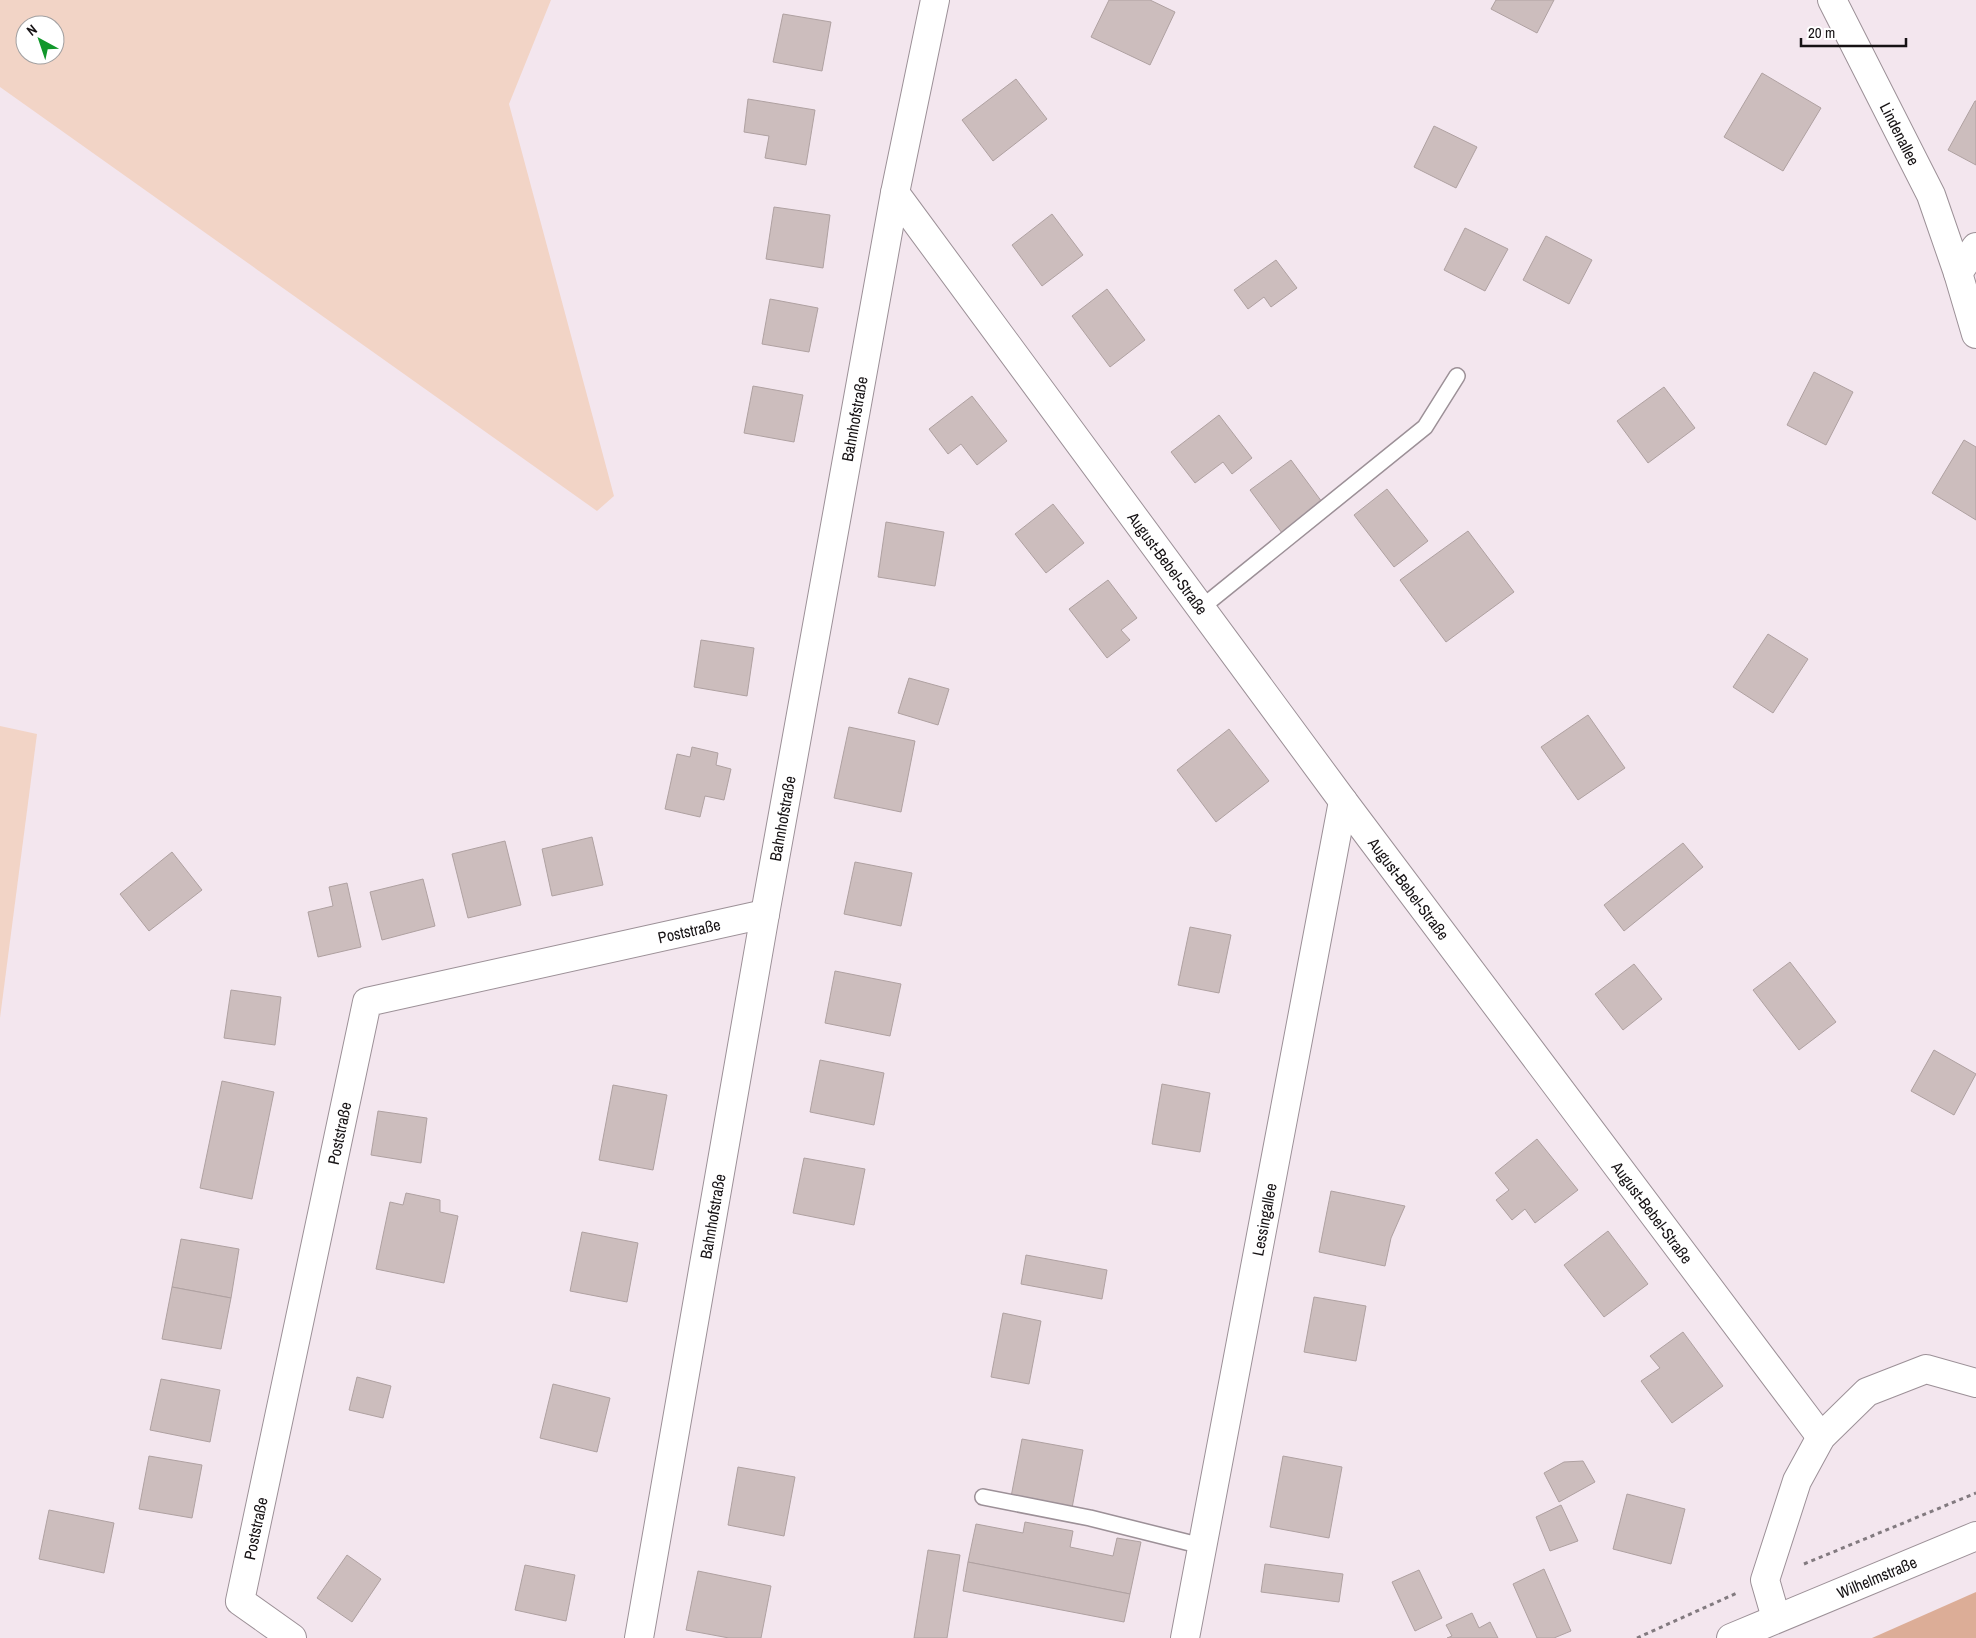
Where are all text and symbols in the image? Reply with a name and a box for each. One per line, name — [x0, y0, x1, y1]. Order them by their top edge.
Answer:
north arrow — [15, 15, 65, 65]
scale bar — [1801, 15, 1906, 47]
text: N — [23, 20, 41, 40]
text: 20 m — [1808, 22, 1835, 43]
street label: Lindenallee — [1875, 99, 1925, 169]
street label: Bahnhofstraße — [836, 375, 873, 463]
street label: August-Bebel-Straße — [1122, 507, 1213, 619]
street label: Bahnhofstraße — [764, 774, 801, 863]
street label: August-Bebel-Straße — [1363, 832, 1455, 944]
street label: Poststraße — [656, 913, 722, 948]
street label: Poststraße — [322, 1100, 357, 1167]
street label: August-Bebel-Straße — [1606, 1156, 1698, 1268]
street label: Bahnhofstraße — [694, 1172, 731, 1261]
street label: Lessingallee — [1246, 1181, 1282, 1258]
street label: Poststraße — [238, 1495, 273, 1562]
street label: Wilhelmstraße — [1834, 1551, 1920, 1604]

